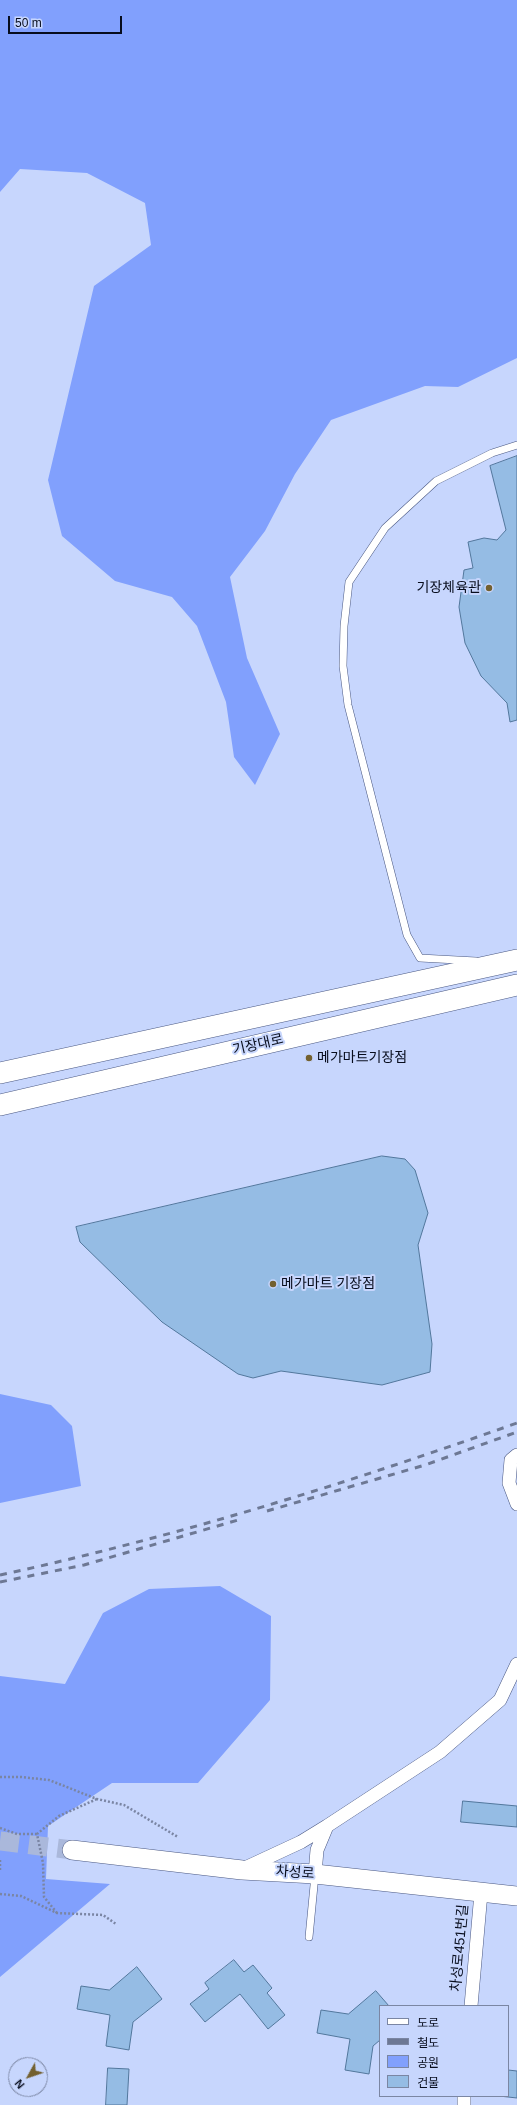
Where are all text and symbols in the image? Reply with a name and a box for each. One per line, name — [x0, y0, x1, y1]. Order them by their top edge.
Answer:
scale bar — [10, 8, 124, 34]
text: 50 m — [15, 16, 42, 30]
place label: 기장체육관 — [417, 580, 481, 596]
marker: 기장체육관 — [484, 583, 494, 593]
street label: 기장대로 — [231, 1031, 285, 1059]
place label: 메가마트기장점 — [317, 1050, 407, 1066]
marker: 메가마트기장점 — [304, 1053, 314, 1063]
place label: 메가마트 기장점 — [281, 1276, 375, 1292]
marker: 메가마트 기장점 — [268, 1279, 278, 1289]
street label: 차성로 — [275, 1863, 315, 1883]
street label: 차성로451번길 — [448, 1904, 472, 1992]
legend — [379, 2005, 509, 2097]
text: 도로 — [417, 2016, 439, 2030]
text: 철도 — [417, 2036, 439, 2050]
text: 공원 — [417, 2056, 439, 2070]
north arrow — [8, 2057, 48, 2097]
text: 건물 — [417, 2076, 439, 2090]
text: N — [12, 2077, 27, 2091]

